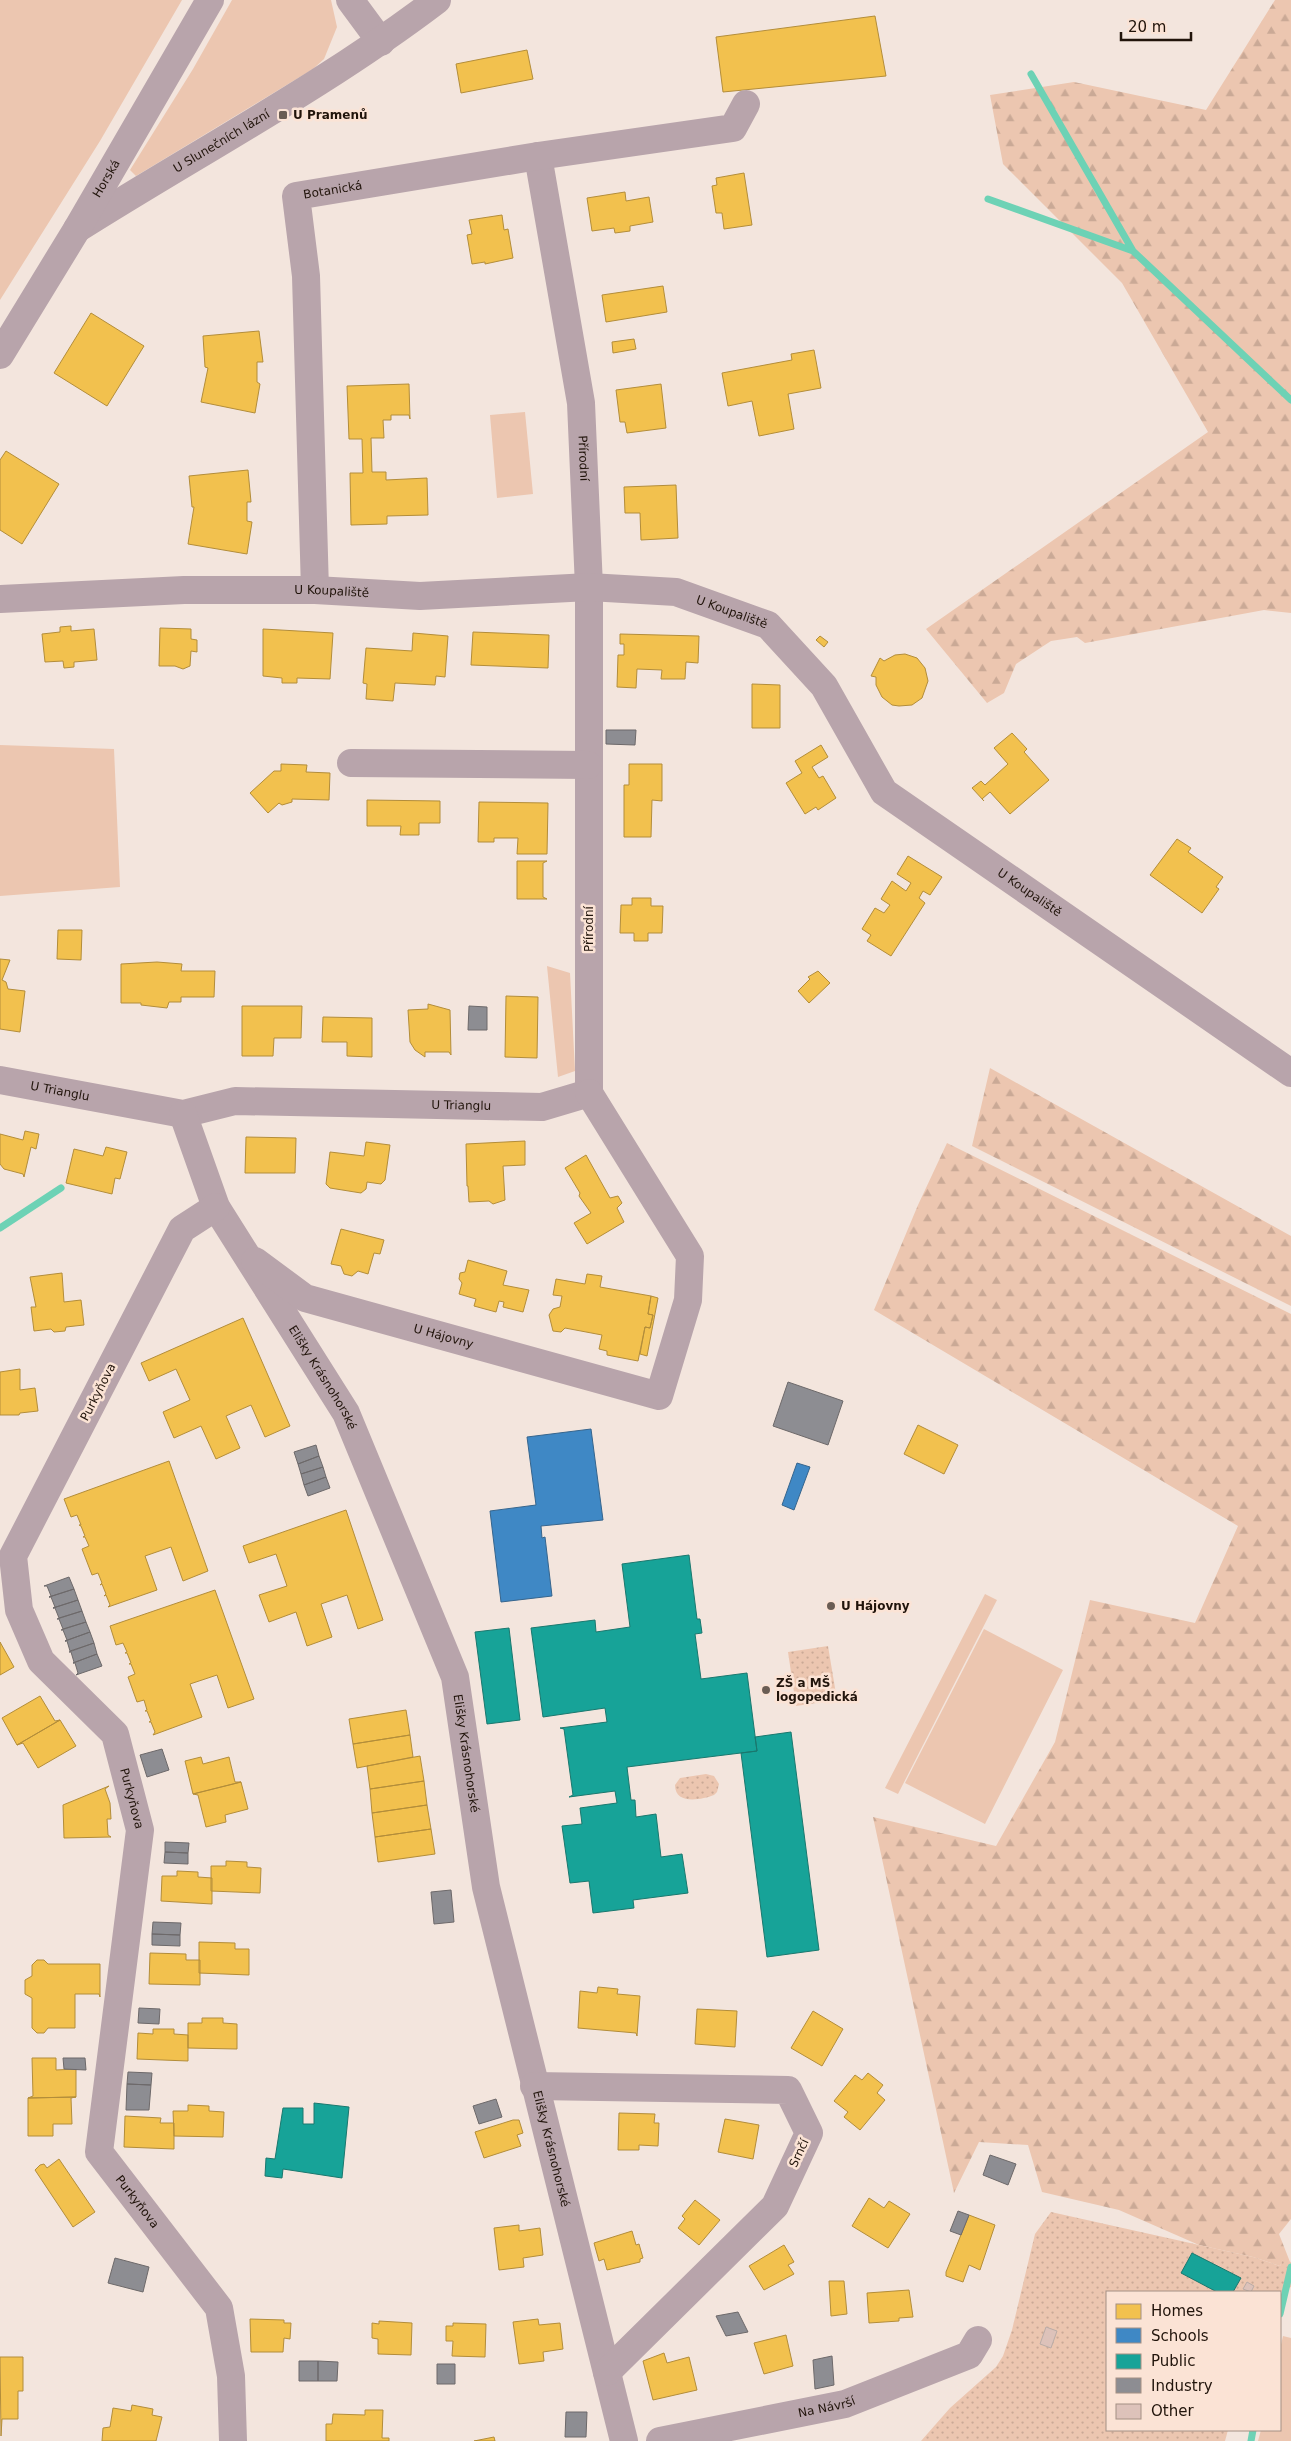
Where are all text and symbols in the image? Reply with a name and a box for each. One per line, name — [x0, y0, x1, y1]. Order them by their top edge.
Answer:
scale bar — [1121, 10, 1191, 42]
text: 20 m — [1128, 18, 1166, 36]
street label: U Slunečních lázní — [171, 107, 273, 175]
place label: U Pramenů — [293, 108, 367, 122]
marker: U Pramenů — [277, 109, 289, 121]
street label: Horská — [90, 157, 123, 200]
street label: Botanická — [302, 178, 363, 202]
street label: Přírodní — [575, 435, 591, 482]
street label: U Koupaliště — [294, 583, 370, 600]
street label: U Koupaliště — [694, 593, 769, 631]
street label: U Koupaliště — [995, 865, 1064, 920]
street label: Přírodní — [582, 905, 596, 952]
street label: U Trianglu — [29, 1079, 91, 1104]
street label: U Trianglu — [431, 1098, 491, 1113]
street label: U Hájovny — [412, 1321, 475, 1351]
street label: Elišky Krásnohorské — [286, 1323, 359, 1432]
street label: Purkyňova — [78, 1361, 118, 1423]
place label: U Hájovny — [841, 1599, 910, 1613]
marker: U Hájovny — [825, 1600, 837, 1612]
place label: ZŠ a MŠ logopedická — [776, 1675, 858, 1704]
marker: ZŠ a MŠ logopedická — [760, 1684, 772, 1696]
street label: Elišky Krásnohorské — [451, 1693, 482, 1813]
street label: Purkyňova — [117, 1766, 146, 1831]
street label: Elišky Krásnohorské — [530, 2089, 572, 2208]
street label: Srnčí — [786, 2136, 812, 2170]
street label: Purkyňova — [113, 2173, 162, 2231]
legend — [1106, 2291, 1281, 2431]
text: Homes — [1151, 2302, 1203, 2320]
text: Schools — [1151, 2327, 1209, 2345]
text: Public — [1151, 2352, 1195, 2370]
text: Industry — [1151, 2377, 1213, 2395]
street label: Na Návrší — [797, 2393, 858, 2420]
text: Other — [1151, 2402, 1194, 2420]

